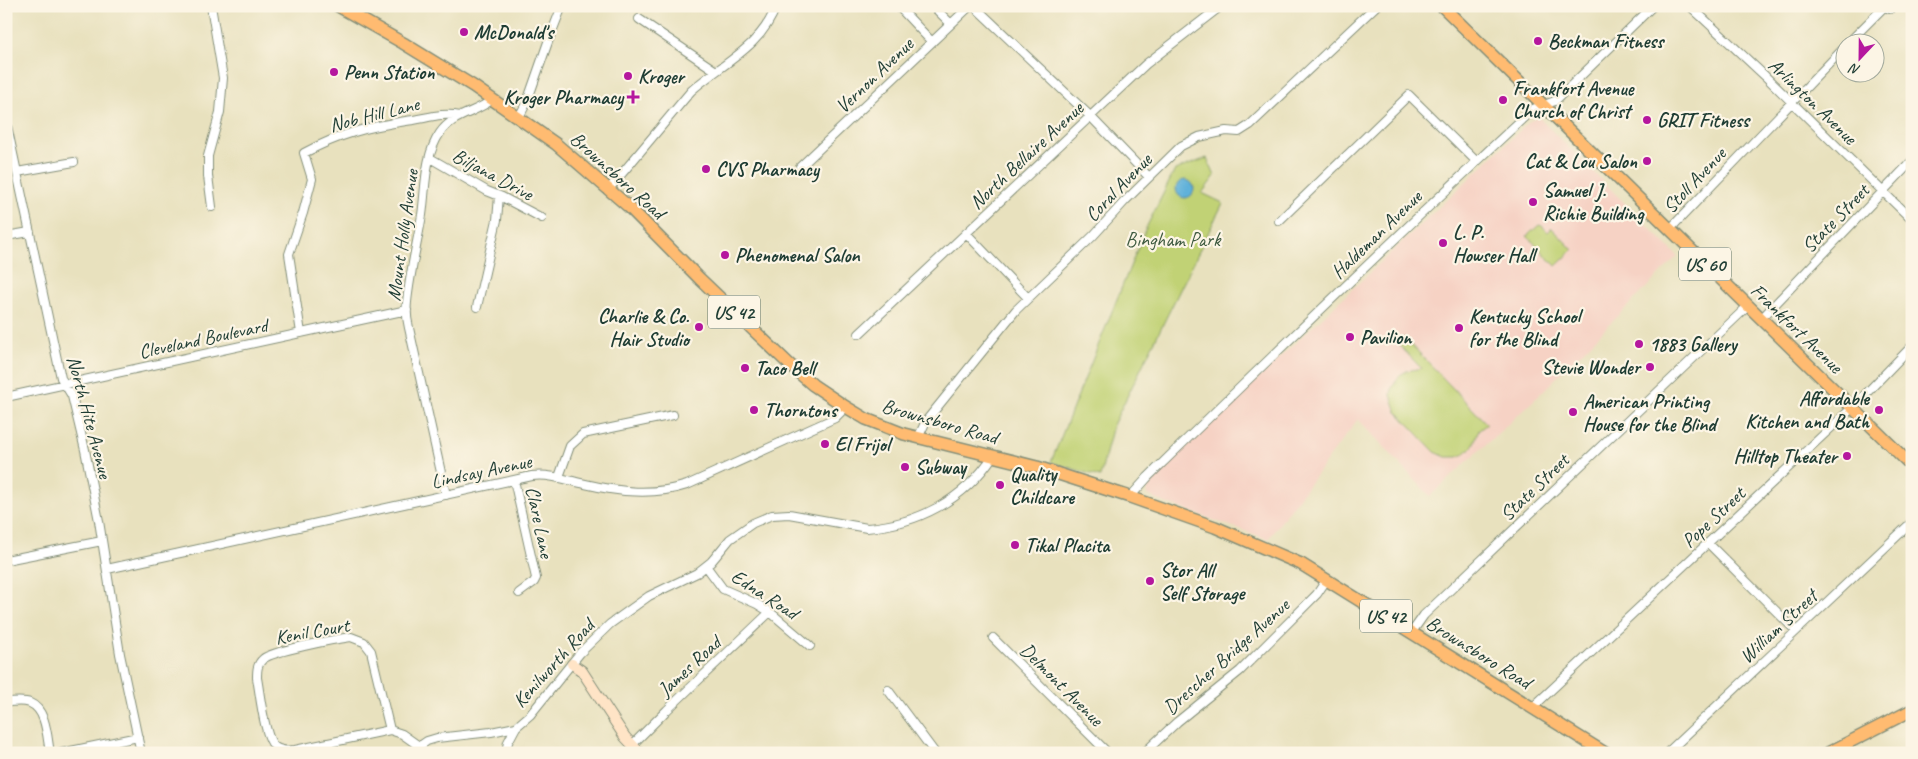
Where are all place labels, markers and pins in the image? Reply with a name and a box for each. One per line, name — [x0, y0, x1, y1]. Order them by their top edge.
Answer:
place label: McDonald's — [474, 20, 555, 45]
marker: McDonald's — [458, 26, 470, 38]
place label: Beckman Fitness — [1548, 29, 1665, 54]
marker: Beckman Fitness — [1532, 35, 1544, 47]
place label: Penn Station — [344, 60, 435, 85]
place label: Kroger — [638, 64, 687, 89]
marker: Penn Station — [328, 66, 340, 78]
marker: Kroger — [622, 70, 634, 82]
place label: Frankfort Avenue Church of Christ — [1513, 76, 1635, 124]
place label: Kroger Pharmacy — [503, 85, 625, 111]
marker: Kroger Pharmacy — [627, 91, 639, 103]
marker: Frankfort Avenue Church of Christ — [1497, 94, 1509, 106]
place label: GRIT Fitness — [1657, 108, 1751, 133]
marker: GRIT Fitness — [1641, 114, 1653, 126]
place label: Cat & Lou Salon — [1525, 149, 1638, 174]
marker: Cat & Lou Salon — [1641, 155, 1653, 167]
place label: CVS Pharmacy — [716, 157, 821, 183]
marker: CVS Pharmacy — [700, 163, 712, 175]
place label: Samuel J. Richie Building — [1543, 178, 1645, 226]
marker: Samuel J. Richie Building — [1527, 196, 1539, 208]
place label: L. P. Howser Hall — [1453, 220, 1538, 268]
marker: L. P. Howser Hall — [1437, 237, 1449, 249]
place label: Phenomenal Salon — [735, 243, 861, 268]
marker: Phenomenal Salon — [719, 249, 731, 261]
place label: Charlie & Co. Hair Studio — [598, 304, 691, 352]
place label: Kentucky School for the Blind — [1469, 304, 1583, 352]
marker: Charlie & Co. Hair Studio — [693, 321, 705, 333]
marker: Kentucky School for the Blind — [1453, 322, 1465, 334]
place label: Pavilion — [1360, 325, 1413, 350]
marker: Pavilion — [1344, 331, 1356, 343]
place label: 1883 Gallery — [1649, 332, 1739, 357]
marker: 1883 Gallery — [1633, 338, 1645, 350]
place label: Stevie Wonder — [1542, 355, 1643, 380]
place label: Taco Bell — [755, 356, 818, 381]
marker: Stevie Wonder — [1644, 361, 1656, 373]
marker: Taco Bell — [739, 362, 751, 374]
place label: Affordable Kitchen and Bath — [1745, 386, 1870, 434]
place label: American Printing House for the Blind — [1583, 389, 1719, 437]
place label: Thorntons — [764, 398, 839, 423]
marker: Thorntons — [748, 404, 760, 416]
marker: Affordable Kitchen and Bath — [1873, 404, 1885, 416]
marker: American Printing House for the Blind — [1567, 406, 1579, 418]
place label: El Frijol — [835, 432, 894, 457]
marker: El Frijol — [819, 438, 831, 450]
place label: Hilltop Theater — [1734, 444, 1840, 469]
marker: Hilltop Theater — [1841, 450, 1853, 462]
place label: Subway — [915, 455, 968, 480]
marker: Subway — [899, 461, 911, 473]
place label: Quality Childcare — [1010, 462, 1075, 510]
marker: Quality Childcare — [994, 479, 1006, 491]
place label: Tikal Placita — [1025, 533, 1111, 558]
marker: Tikal Placita — [1009, 539, 1021, 551]
place label: Stor All Self Storage — [1160, 558, 1246, 606]
marker: Stor All Self Storage — [1144, 575, 1156, 587]

